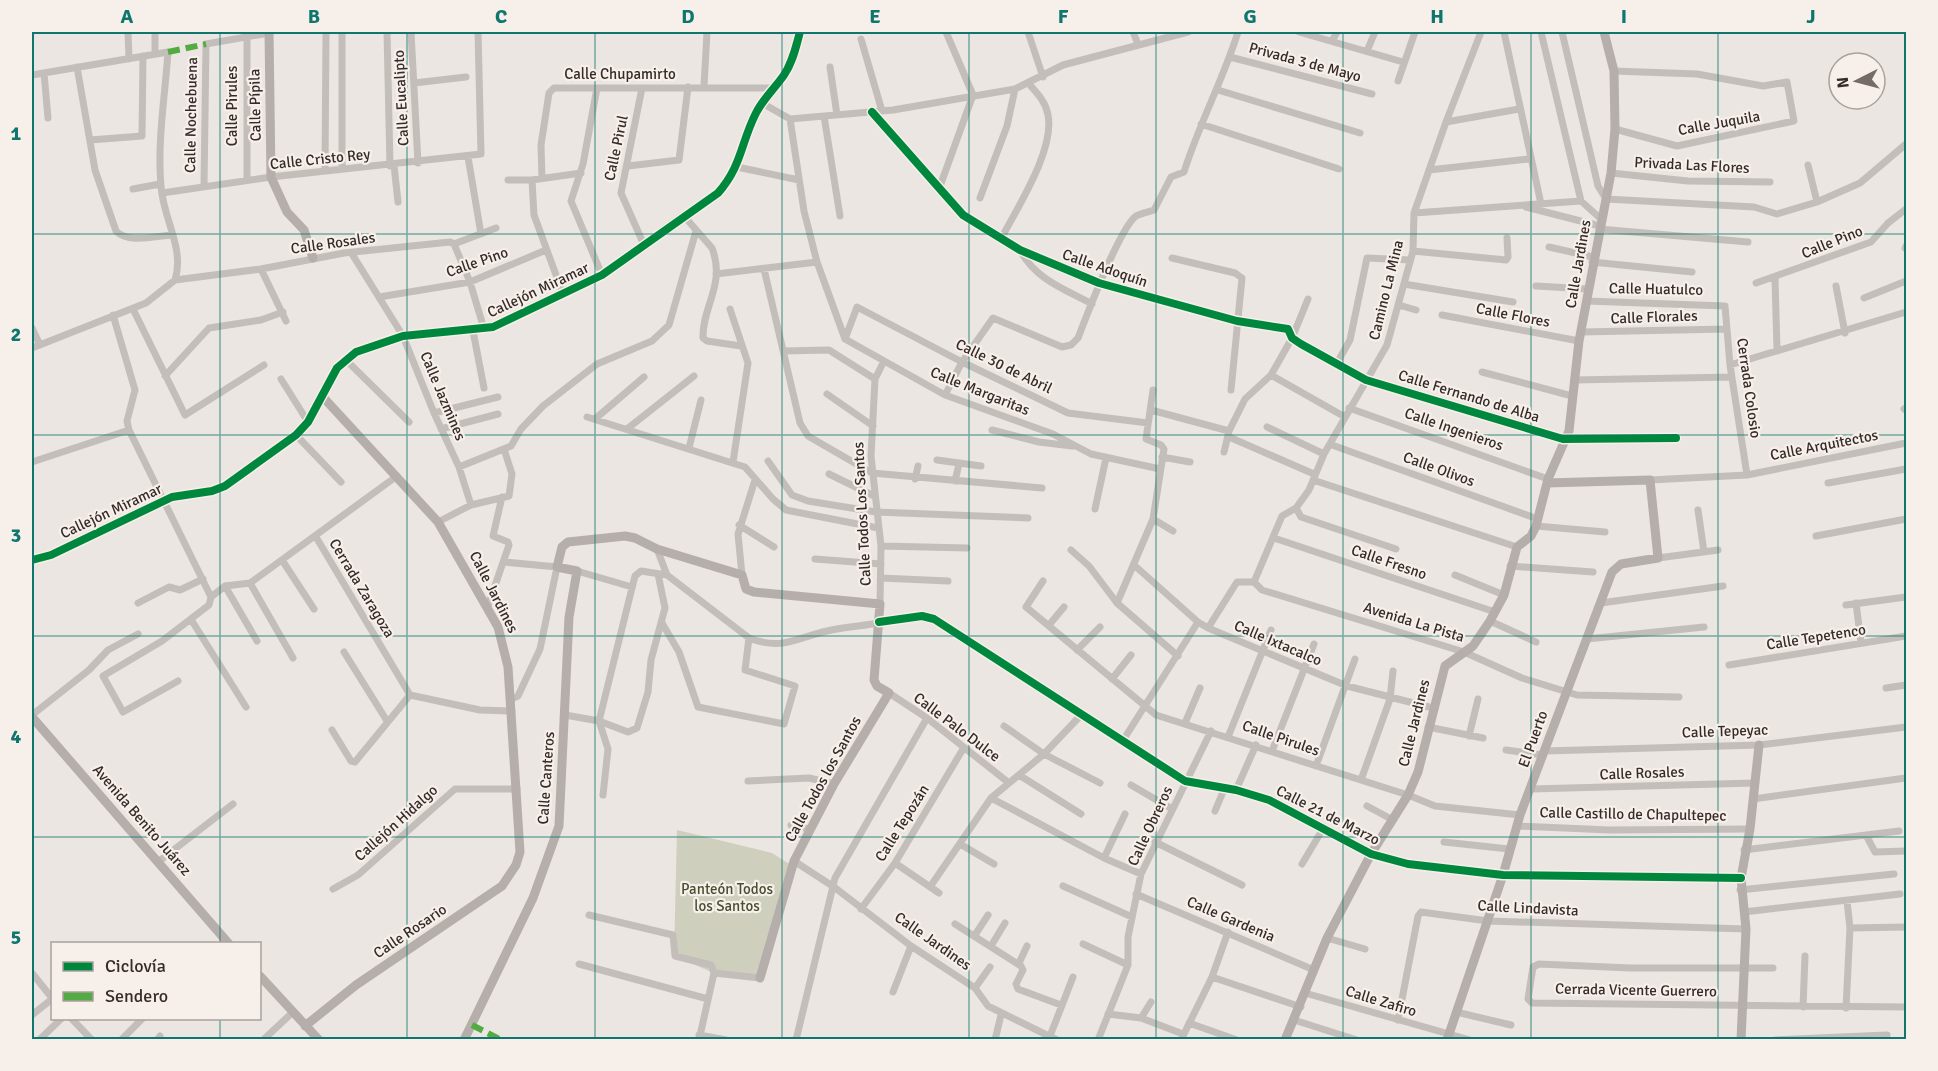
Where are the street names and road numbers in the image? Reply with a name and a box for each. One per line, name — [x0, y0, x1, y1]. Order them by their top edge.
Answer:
street label: Privada 3 de Mayo — [1247, 38, 1363, 86]
street label: Calle Eucalipto — [389, 49, 413, 147]
street label: Calle Nochebuena — [181, 57, 201, 173]
street label: Calle Pirules — [223, 65, 241, 146]
street label: Calle Chupamirto — [564, 65, 676, 83]
street label: Calle Pípila — [245, 69, 265, 141]
street label: Calle Juquila — [1677, 107, 1761, 139]
street label: Calle Pirul — [600, 114, 632, 182]
street label: Calle Cristo Rey — [269, 145, 371, 173]
street label: Privada Las Flores — [1634, 153, 1751, 177]
street label: Calle Jardines — [1561, 218, 1595, 310]
street label: Calle Pino — [1799, 222, 1865, 262]
street label: Calle Rosales — [290, 228, 377, 258]
street label: Camino La Mina — [1365, 238, 1407, 342]
street label: Calle Pino — [444, 243, 511, 281]
street label: Calle Adoquín — [1060, 245, 1150, 291]
street label: Callejón Miramar — [484, 258, 592, 321]
street label: Calle Huatulco — [1609, 279, 1703, 299]
street label: Calle Flores — [1474, 299, 1552, 331]
street label: Calle Florales — [1610, 306, 1698, 328]
street label: Calle 30 de Abril — [953, 335, 1055, 397]
street label: Cerrada Colosio — [1733, 337, 1765, 439]
street label: Calle Jazmines — [416, 349, 470, 444]
street label: Calle Margaritas — [928, 363, 1033, 419]
street label: Calle Fernando de Alba — [1396, 366, 1542, 426]
street label: Calle Ingenieros — [1402, 404, 1506, 454]
street label: Calle Arquitectos — [1768, 426, 1880, 464]
street label: Calle Todos Los Santos — [849, 441, 875, 586]
street label: Calle Olivos — [1401, 448, 1478, 490]
street label: Callejón Miramar — [57, 479, 165, 542]
street label: Cerrada Zaragoza — [325, 535, 399, 641]
street label: Calle Fresno — [1349, 541, 1429, 583]
street label: Calle Jardines — [466, 548, 523, 636]
street label: Avenida La Pista — [1361, 598, 1467, 646]
street label: Calle Ixtacalco — [1231, 616, 1325, 670]
street label: Calle Tepetenco — [1765, 620, 1867, 654]
street label: Calle Jardines — [1394, 677, 1434, 769]
street label: Calle Palo Dulce — [910, 689, 1004, 765]
street label: El Puerto — [1514, 708, 1552, 770]
street label: Calle Todos los Santos — [781, 713, 865, 845]
street label: Calle Pirules — [1240, 716, 1322, 760]
street label: Calle Tepeyac — [1682, 721, 1768, 741]
street label: Calle Canteros — [534, 731, 558, 825]
street label: Avenida Benito Juárez — [89, 761, 195, 879]
street label: Calle Rosales — [1599, 763, 1685, 783]
street label: Callejón Hidalgo — [351, 781, 441, 865]
street label: Calle Tepozán — [871, 781, 933, 865]
street label: Calle 21 de Marzo — [1273, 781, 1383, 849]
street label: Calle Obreros — [1124, 783, 1177, 869]
street label: Calle Castillo de Chapultepec — [1539, 803, 1727, 825]
street label: Calle Gardenia — [1184, 892, 1278, 946]
street label: Calle Lindavista — [1477, 896, 1579, 920]
street label: Calle Rosario — [370, 900, 450, 962]
street label: Calle Jardines — [891, 908, 975, 974]
street label: Cerrada Vicente Guerrero — [1555, 980, 1717, 1000]
street label: Calle Zafiro — [1343, 982, 1419, 1020]

